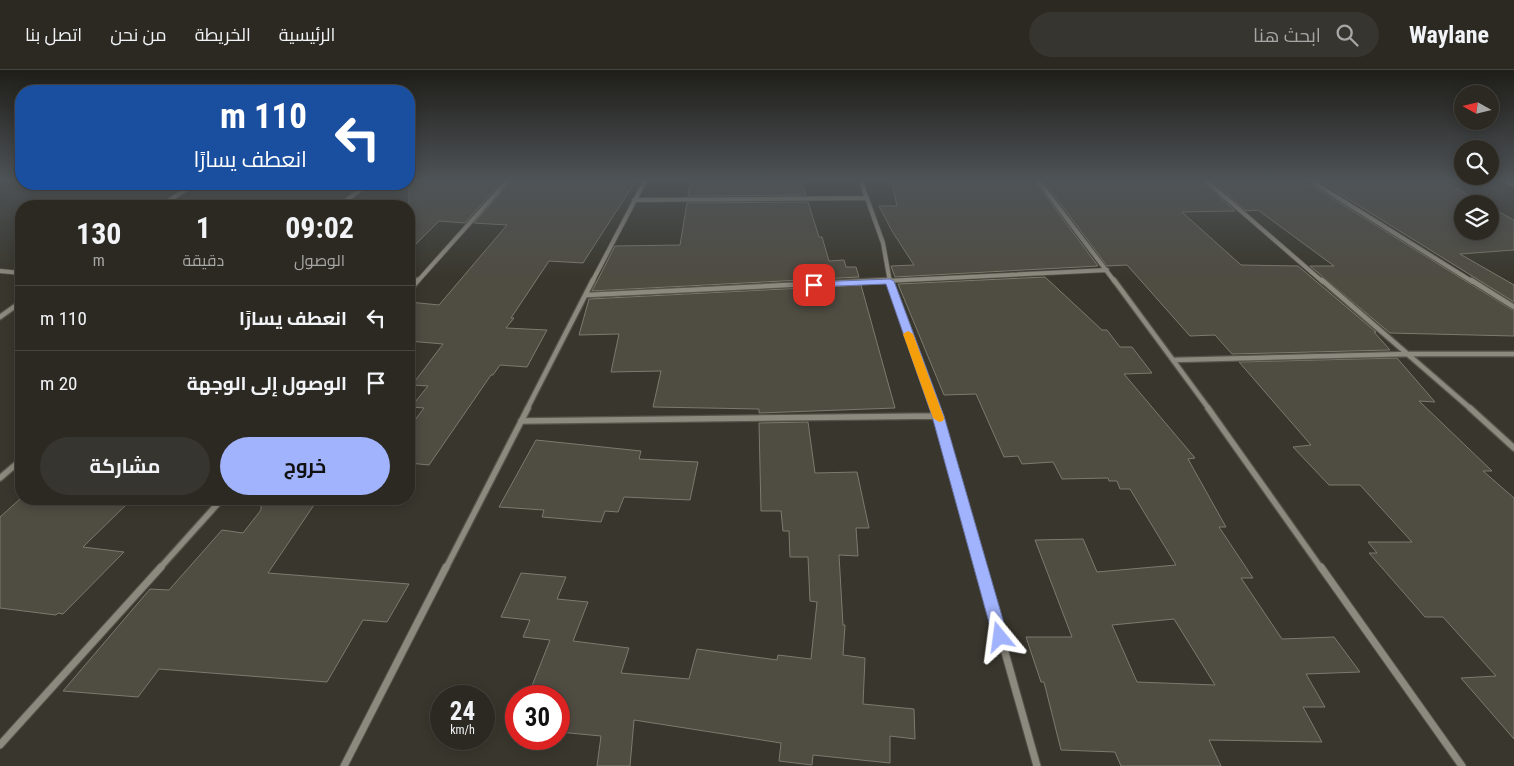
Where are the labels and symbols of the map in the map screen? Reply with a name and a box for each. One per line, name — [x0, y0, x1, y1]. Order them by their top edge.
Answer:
north arrow — [1454, 85, 1499, 130]
pin — [793, 264, 835, 306]
position arrow — [973, 610, 1025, 662]
speed limit sign: 30 — [505, 685, 570, 750]

